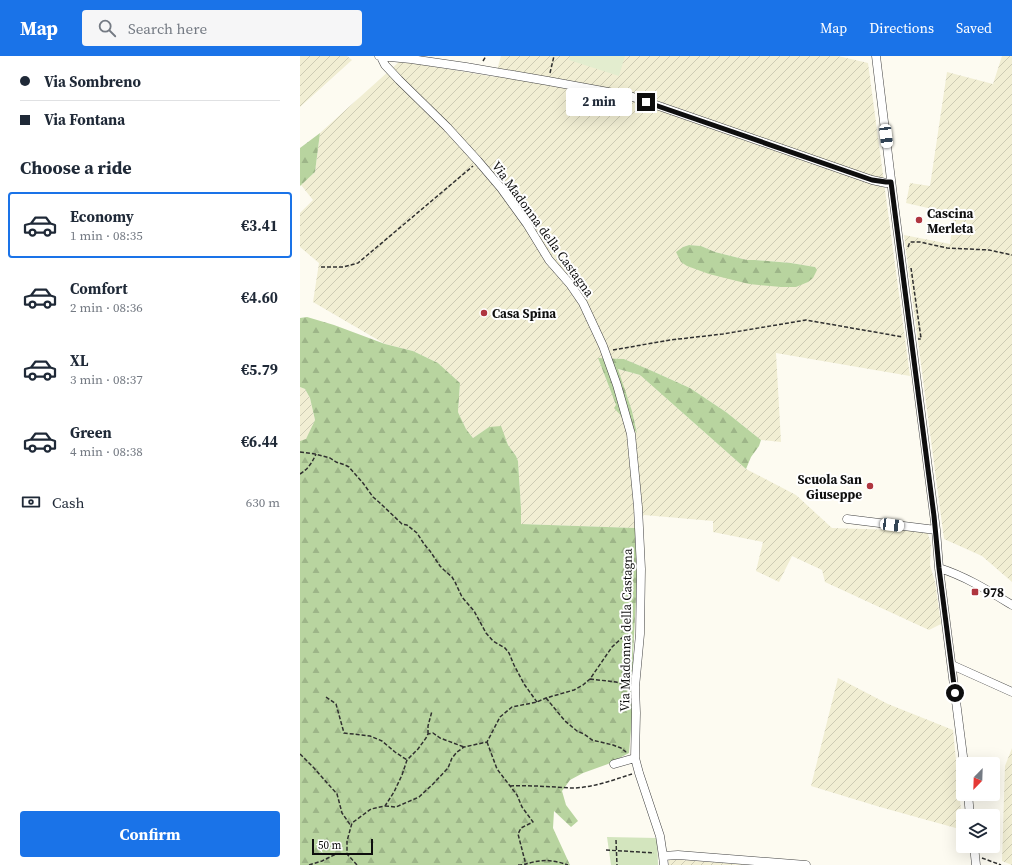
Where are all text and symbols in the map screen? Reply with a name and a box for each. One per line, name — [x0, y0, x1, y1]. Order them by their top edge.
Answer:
search box — [82, 10, 362, 46]
text: Map — [20, 15, 58, 41]
icon: search — [96, 17, 118, 39]
text: Search here — [128, 18, 207, 39]
text: Map — [820, 18, 847, 38]
text: Directions — [869, 18, 934, 38]
text: Saved — [956, 18, 992, 38]
text: Via Sombreno — [44, 71, 141, 92]
callout: 2 min — [566, 88, 632, 116]
text: 2 min — [582, 93, 616, 110]
route end — [637, 93, 655, 111]
text: Via Fontana — [44, 109, 125, 130]
car — [879, 123, 893, 149]
text: Choose a ride — [20, 155, 132, 180]
street label: Via Madonna della Castagna — [488, 158, 598, 300]
place label: Cascina Merleta — [927, 205, 974, 237]
text: Economy — [70, 206, 134, 227]
icon: car — [22, 207, 58, 243]
text: €3.41 — [241, 215, 278, 236]
marker: Cascina Merleta — [914, 215, 924, 225]
text: 1 min · 08:35 — [70, 227, 143, 244]
text: Comfort — [70, 278, 128, 299]
icon: car — [22, 279, 58, 315]
text: €4.60 — [241, 287, 278, 308]
text: 2 min · 08:36 — [70, 299, 143, 316]
place label: Casa Spina — [492, 305, 556, 322]
marker: Casa Spina — [479, 308, 489, 318]
text: XL — [70, 350, 89, 371]
icon: car — [22, 351, 58, 387]
text: €5.79 — [241, 359, 278, 380]
text: 3 min · 08:37 — [70, 371, 143, 388]
text: Green — [70, 422, 112, 443]
icon: car — [22, 423, 58, 459]
text: €6.44 — [241, 431, 278, 452]
text: 4 min · 08:38 — [70, 443, 143, 460]
place label: Scuola San Giuseppe — [798, 471, 862, 503]
marker: Scuola San Giuseppe — [865, 481, 875, 491]
icon: cash — [20, 491, 42, 513]
text: Cash — [52, 492, 84, 513]
text: 630 m — [246, 494, 280, 511]
car — [879, 518, 905, 532]
street label: Via Madonna della Castagna — [616, 548, 636, 712]
place label: 978 — [983, 584, 1004, 601]
marker: 978 — [970, 587, 980, 597]
route start — [946, 684, 964, 702]
north arrow — [956, 757, 1000, 801]
map controls — [956, 757, 1000, 853]
button: layers — [956, 809, 1000, 853]
button: Confirm — [20, 811, 280, 857]
scale bar — [312, 837, 373, 856]
text: 50 m — [318, 838, 341, 853]

